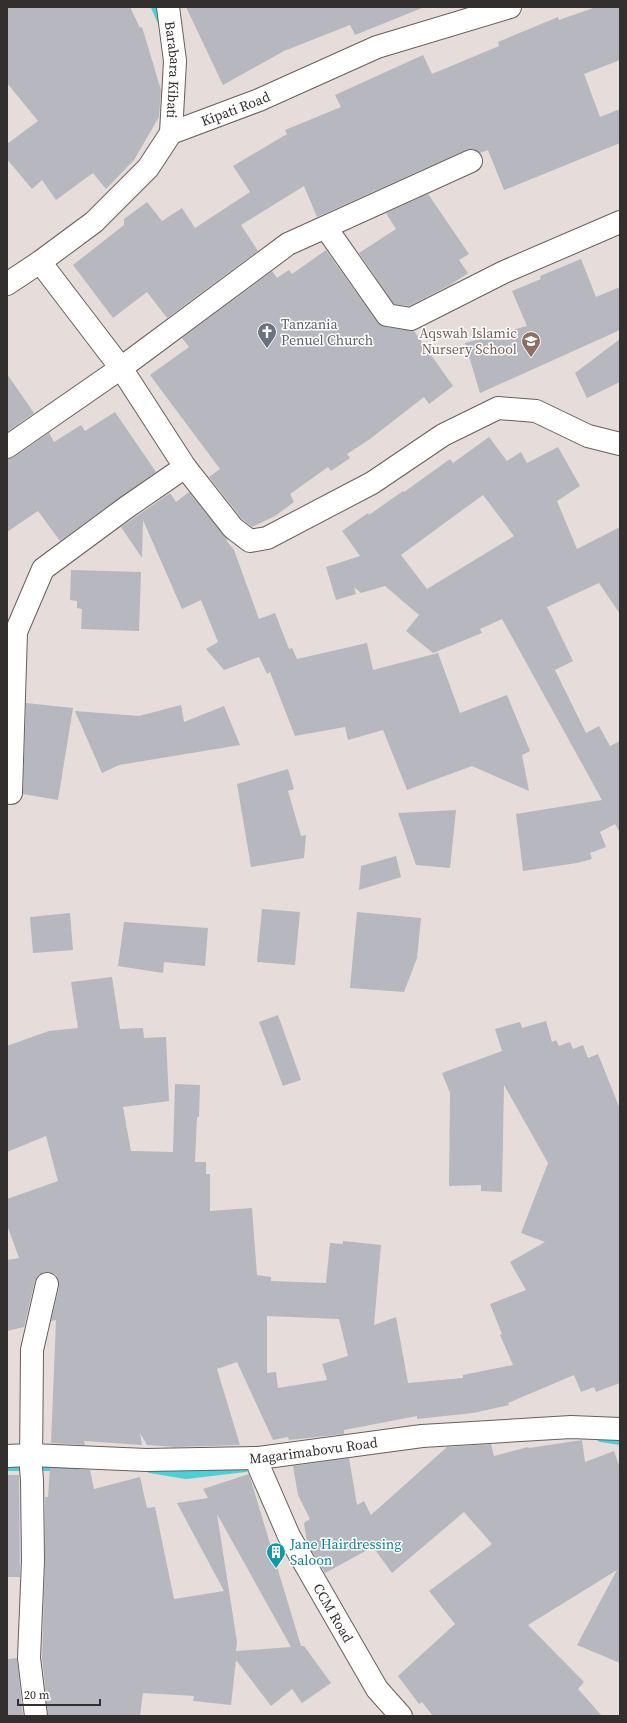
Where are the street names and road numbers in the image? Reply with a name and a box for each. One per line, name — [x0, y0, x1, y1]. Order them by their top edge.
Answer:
street label: Barabara Kibati — [160, 20, 185, 119]
street label: Kipati Road — [198, 86, 273, 131]
street label: Magarimabovu Road — [249, 1432, 379, 1468]
street label: CCM Road — [308, 1580, 358, 1646]

